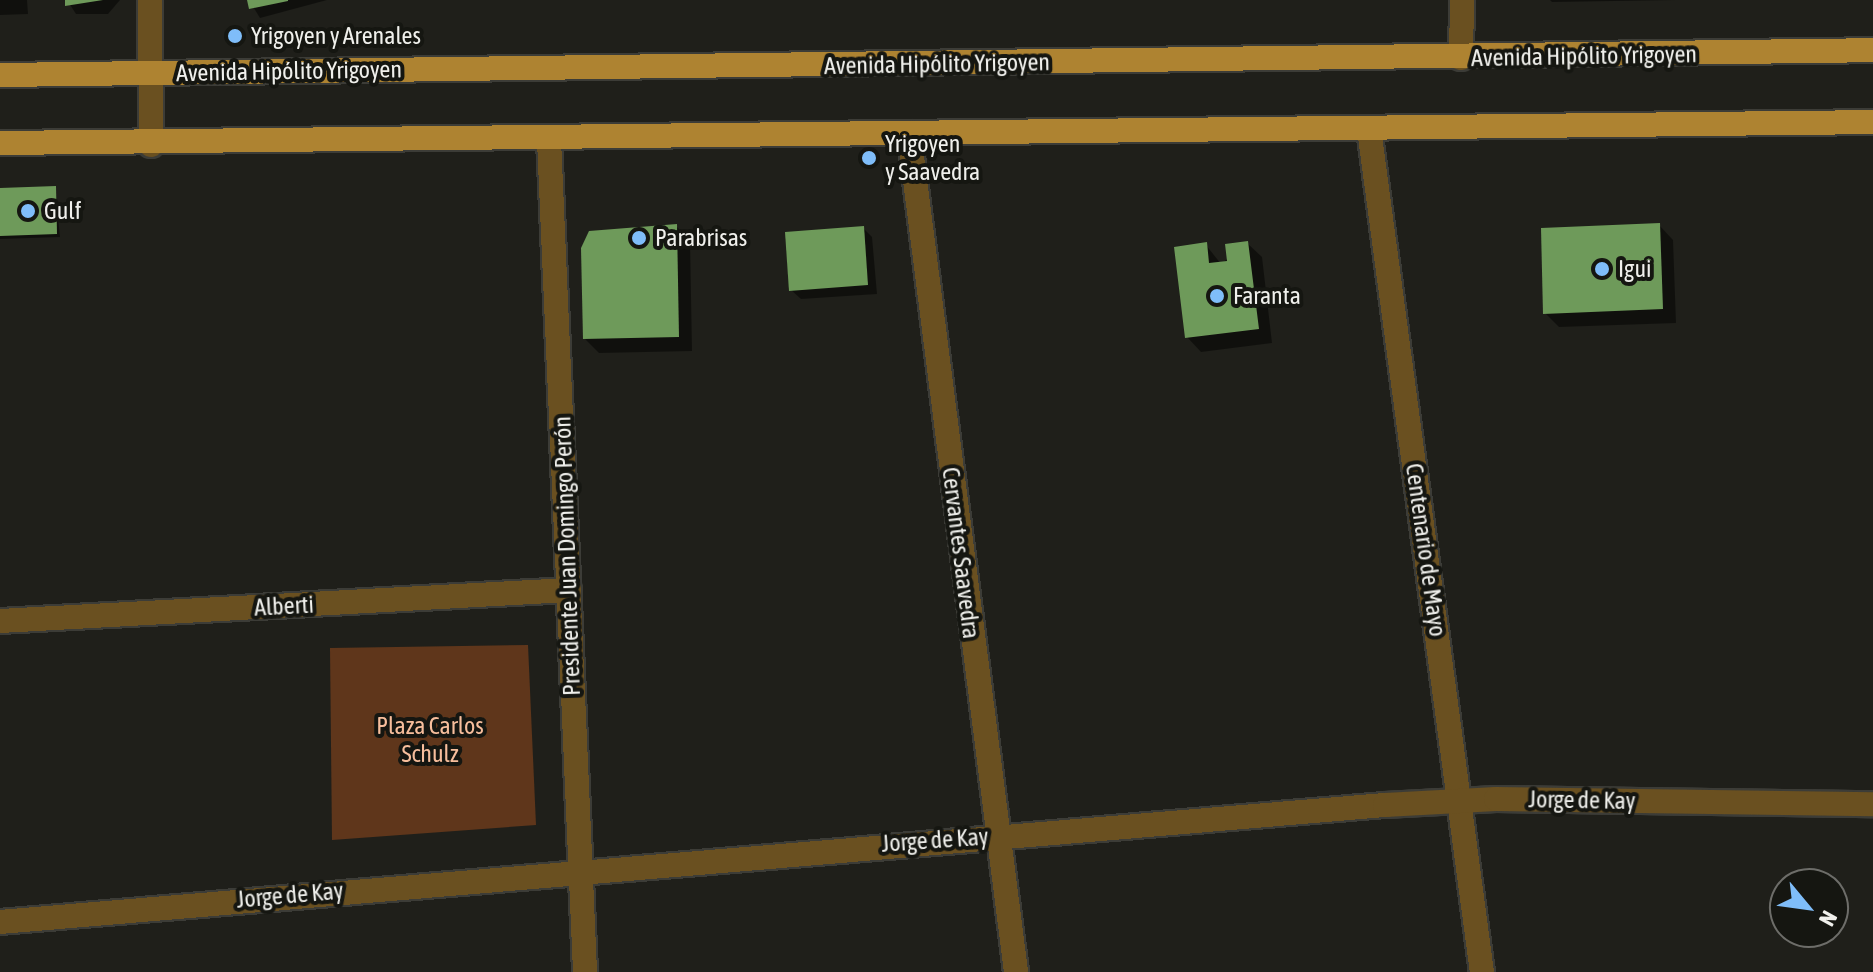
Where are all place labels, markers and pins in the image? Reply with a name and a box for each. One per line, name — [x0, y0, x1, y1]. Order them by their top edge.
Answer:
place label: Yrigoyen y Arenales — [251, 22, 421, 50]
marker: Yrigoyen y Arenales — [226, 27, 244, 45]
place label: Yrigoyen y Saavedra — [885, 130, 980, 186]
marker: Yrigoyen y Saavedra — [860, 149, 878, 167]
place label: Gulf — [44, 197, 81, 225]
marker: Gulf — [19, 202, 37, 220]
place label: Parabrisas — [655, 224, 747, 252]
marker: Parabrisas — [630, 229, 648, 247]
place label: Igui — [1618, 255, 1652, 283]
marker: Igui — [1593, 260, 1611, 278]
place label: Faranta — [1233, 282, 1301, 310]
marker: Faranta — [1208, 287, 1226, 305]

